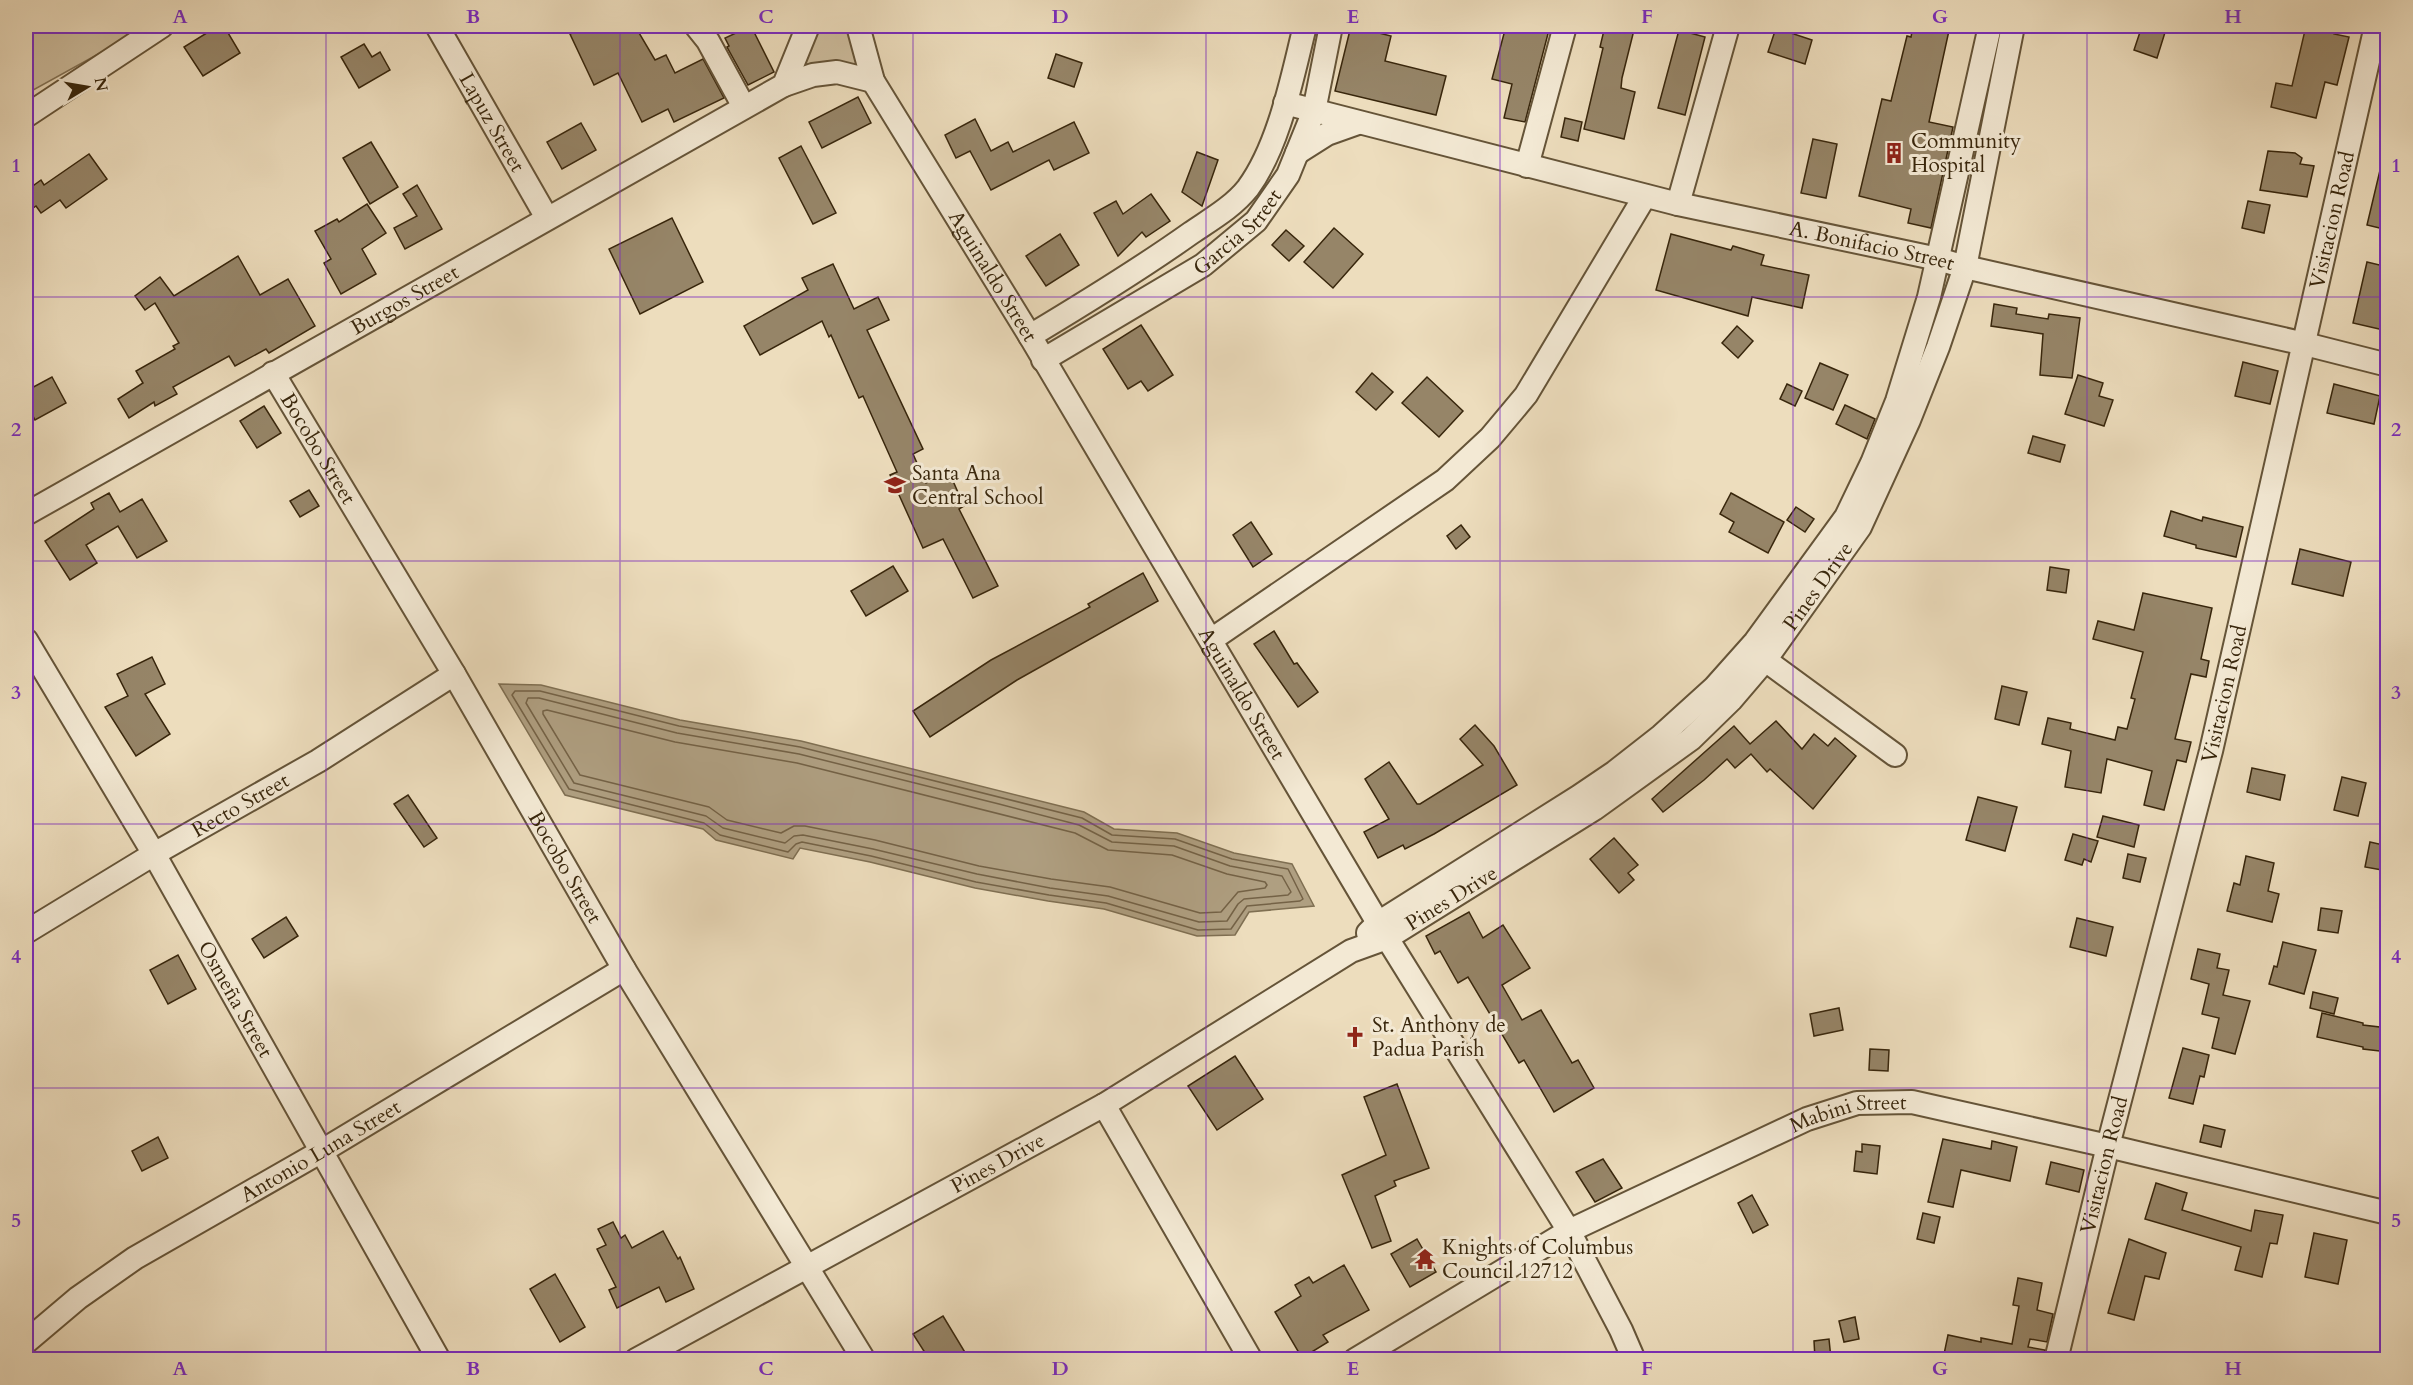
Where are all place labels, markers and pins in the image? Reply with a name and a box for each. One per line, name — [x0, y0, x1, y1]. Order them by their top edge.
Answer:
place label: Community Hospital — [1911, 127, 2021, 180]
building icon: Community Hospital — [1882, 141, 1906, 165]
place label: Santa Ana Central School — [912, 459, 1044, 512]
school or university icon: Santa Ana Central School — [883, 473, 907, 497]
place label: St. Anthony de Padua Parish — [1372, 1011, 1506, 1064]
church icon: St. Anthony de Padua Parish — [1343, 1025, 1367, 1049]
place label: Knights of Columbus Council 12712 — [1442, 1233, 1633, 1286]
temple icon: Knights of Columbus Council 12712 — [1413, 1247, 1437, 1271]

